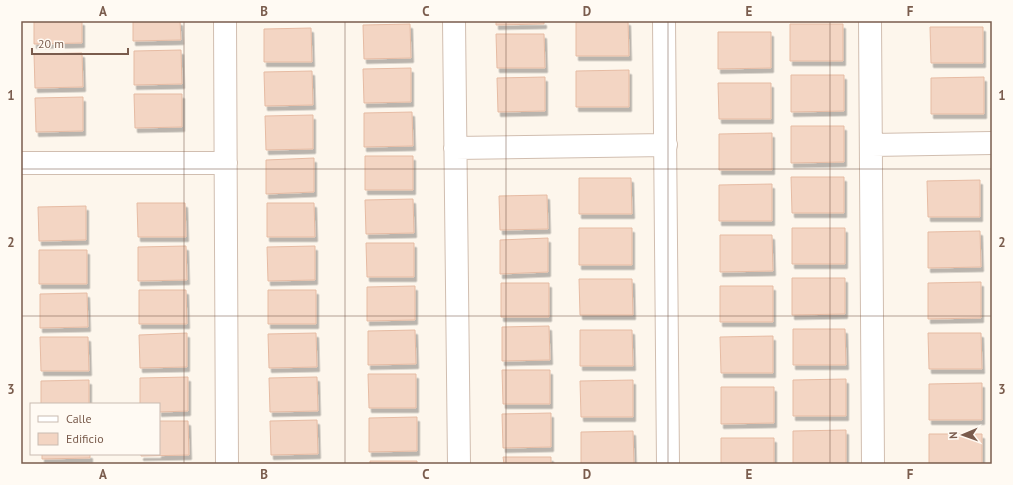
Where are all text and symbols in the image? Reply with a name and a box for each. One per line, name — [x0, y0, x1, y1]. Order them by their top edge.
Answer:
text: A — [99, 3, 107, 20]
text: B — [260, 3, 268, 20]
text: C — [422, 3, 430, 20]
text: D — [583, 3, 591, 20]
text: E — [746, 3, 753, 20]
text: F — [907, 3, 914, 20]
scale bar — [32, 30, 128, 56]
text: 20 m — [38, 36, 64, 51]
text: 1 — [7, 87, 15, 104]
text: 1 — [998, 87, 1006, 104]
text: 2 — [7, 234, 15, 251]
text: 2 — [998, 234, 1006, 251]
text: 3 — [7, 381, 15, 398]
text: 3 — [998, 381, 1006, 398]
legend — [30, 403, 160, 455]
text: Calle — [66, 411, 92, 426]
north arrow — [943, 415, 983, 455]
text: Edificio — [66, 431, 104, 446]
text: N — [946, 431, 960, 439]
text: A — [99, 466, 107, 483]
text: B — [260, 466, 268, 483]
text: C — [422, 466, 430, 483]
text: D — [583, 466, 591, 483]
text: E — [746, 466, 753, 483]
text: F — [907, 466, 914, 483]

